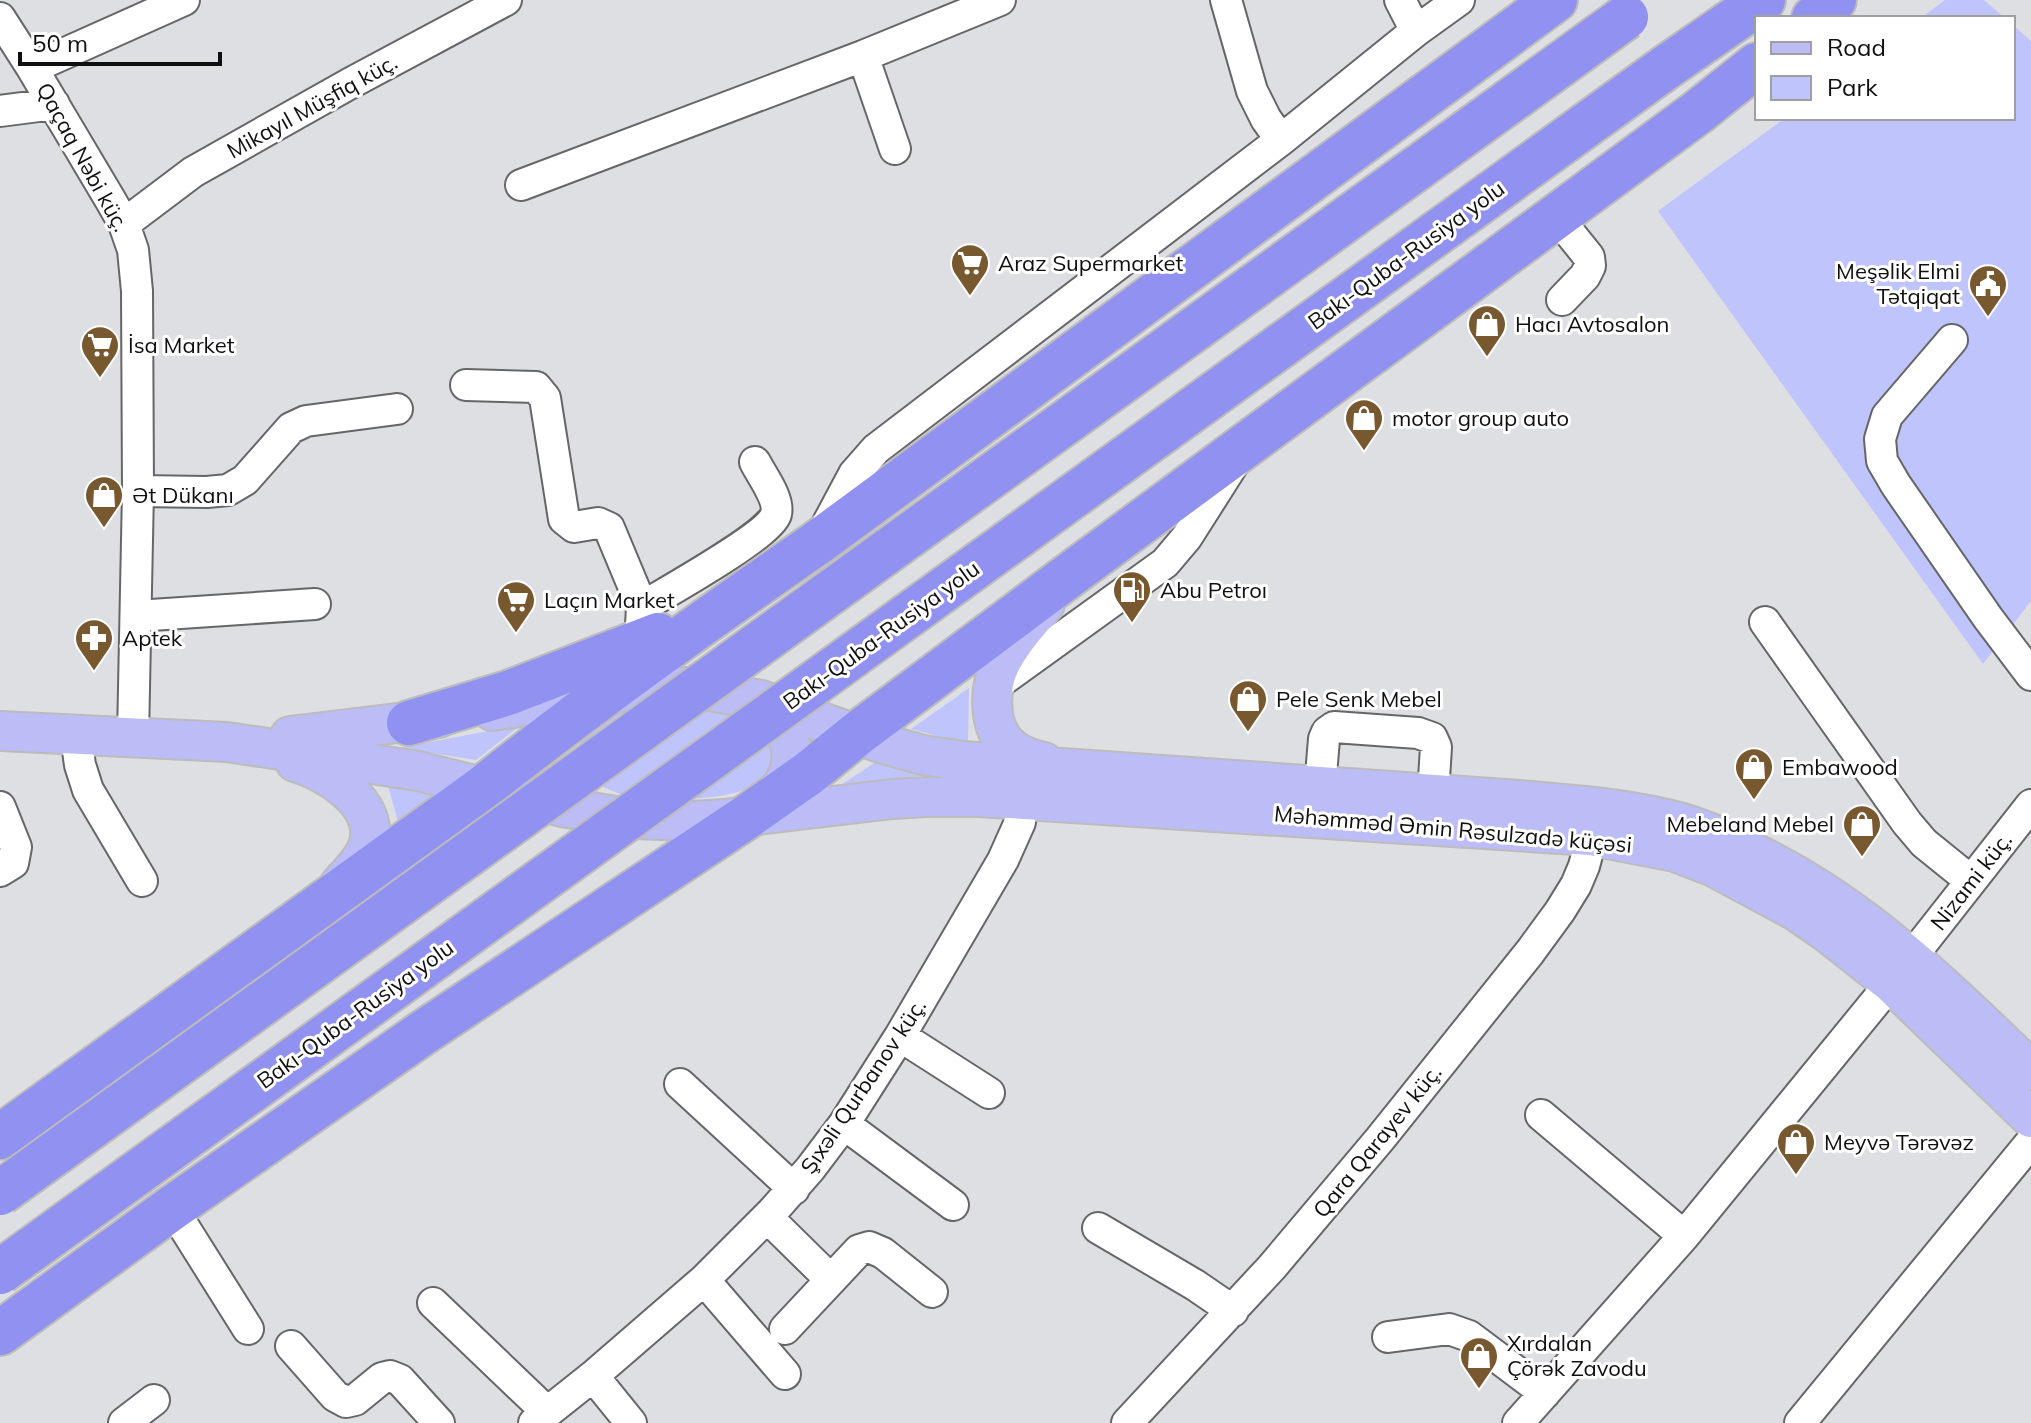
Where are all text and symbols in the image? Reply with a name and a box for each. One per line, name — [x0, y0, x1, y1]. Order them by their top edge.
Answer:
scale bar — [20, 16, 220, 66]
legend — [1755, 16, 2015, 120]
text: 50 m — [32, 28, 88, 58]
text: Road — [1827, 32, 1886, 62]
street label: Mikayıl Müşfiq küç. — [222, 48, 402, 164]
text: Park — [1827, 72, 1878, 102]
street label: Qaçaq Nəbi küç. — [31, 78, 135, 236]
street label: Bakı-Quba-Rusiya yolu — [1302, 174, 1510, 336]
supermarket icon: Araz Supermarket — [949, 242, 991, 297]
place label: Araz Supermarket — [998, 249, 1183, 277]
place label: Meşəlik Elmi Tətqiqat — [1836, 257, 1960, 310]
public building icon: Meşəlik Elmi Tətqiqat — [1967, 263, 2009, 318]
shop icon: Hacı Avtosalon — [1466, 303, 1508, 358]
place label: Hacı Avtosalon — [1515, 310, 1669, 338]
supermarket icon: İsa Market — [79, 324, 121, 379]
place label: İsa Market — [128, 331, 235, 359]
shop icon: motor group auto — [1343, 397, 1385, 452]
place label: motor group auto — [1392, 404, 1569, 432]
shop icon: Ət Dükanı — [83, 474, 125, 529]
place label: Ət Dükanı — [132, 481, 234, 509]
street label: Bakı-Quba-Rusiya yolu — [777, 554, 985, 716]
fuel station icon: Abu Petroı — [1111, 569, 1153, 624]
place label: Abu Petroı — [1160, 576, 1267, 604]
supermarket icon: Laçın Market — [495, 579, 537, 634]
place label: Laçın Market — [544, 586, 675, 614]
pharmacy icon: Aptek — [73, 617, 115, 672]
place label: Aptek — [122, 624, 183, 652]
shop icon: Pele Senk Mebel — [1227, 678, 1269, 733]
place label: Pele Senk Mebel — [1276, 685, 1442, 713]
shop icon: Embawood — [1733, 746, 1775, 801]
place label: Embawood — [1782, 753, 1898, 781]
street label: Məhəmməd Əmin Rəsulzadə küçəsi — [1273, 799, 1633, 859]
shop icon: Mebeland Mebel — [1841, 803, 1883, 858]
place label: Mebeland Mebel — [1666, 810, 1834, 838]
street label: Nizami küç. — [1924, 826, 2018, 936]
street label: Bakı-Quba-Rusiya yolu — [251, 933, 459, 1095]
street label: Şıxəli Qurbanov küç. — [794, 993, 932, 1179]
street label: Qara Qarayev küç. — [1307, 1059, 1447, 1223]
shop icon: Meyvə Tərəvəz — [1775, 1121, 1817, 1176]
place label: Meyvə Tərəvəz — [1824, 1128, 1974, 1156]
place label: Xırdalan Çörək Zavodu — [1507, 1329, 1647, 1382]
shop icon: Xırdalan Çörək Zavodu — [1458, 1335, 1500, 1390]

